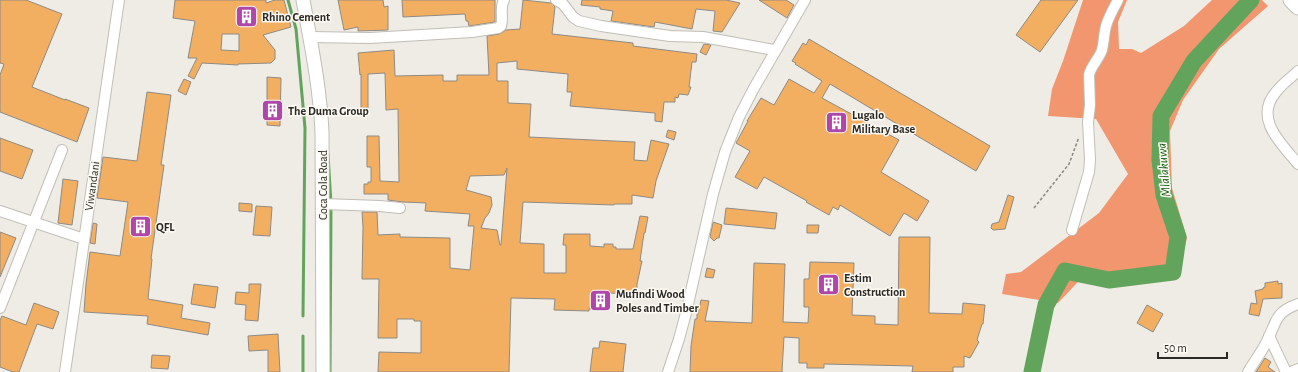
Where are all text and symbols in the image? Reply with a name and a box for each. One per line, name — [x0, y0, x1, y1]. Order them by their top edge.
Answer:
building icon: Rhino Cement — [233, 4, 259, 30]
place label: Rhino Cement — [262, 11, 330, 23]
building icon: The Duma Group — [260, 98, 286, 124]
place label: The Duma Group — [288, 105, 369, 117]
building icon: Lugalo Military Base — [824, 109, 850, 135]
place label: Lugalo Military Base — [852, 109, 915, 136]
water label: Mlalakuwa — [1156, 142, 1173, 197]
street label: Coca Cola Road — [317, 150, 329, 220]
street label: Viwandani — [83, 160, 101, 212]
building icon: QFL — [127, 214, 153, 240]
place label: QFL — [156, 221, 175, 234]
building icon: Estim Construction — [816, 272, 842, 298]
place label: Estim Construction — [844, 272, 905, 298]
building icon: Mufindi Wood Poles and Timber — [587, 288, 613, 314]
place label: Mufindi Wood Poles and Timber — [616, 288, 699, 314]
scale bar — [1158, 334, 1227, 360]
text: 50 m — [1164, 342, 1187, 354]

